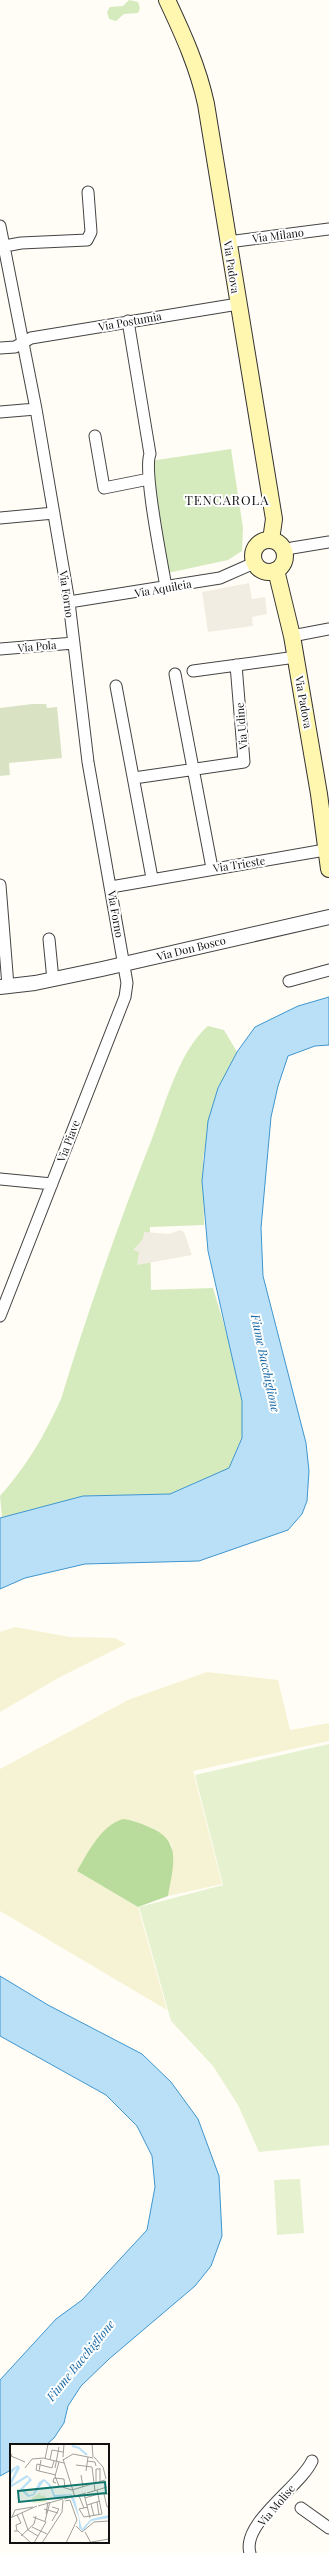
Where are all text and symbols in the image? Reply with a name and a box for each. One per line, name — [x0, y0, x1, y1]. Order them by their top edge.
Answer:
street label: Via Milano — [250, 224, 305, 246]
street label: Via Padova — [220, 239, 244, 295]
street label: Via Postumia — [96, 308, 163, 334]
district label: TENCAROLA — [185, 491, 269, 508]
street label: Via Forno — [56, 568, 78, 619]
street label: Via Aquileia — [132, 576, 193, 601]
street label: Via Pola — [16, 637, 57, 655]
street label: Via Padova — [292, 674, 316, 730]
street label: Via Udine — [231, 702, 251, 751]
street label: Via Trieste — [211, 852, 267, 876]
street label: Via Forno — [104, 888, 128, 939]
street label: Via Don Bosco — [154, 932, 227, 964]
street label: Via Piave — [53, 1117, 83, 1165]
water label: Fiume Bacchiglione — [248, 1312, 284, 1413]
water label: Fiume Bacchiglione — [42, 2316, 118, 2405]
inset map — [10, 2444, 109, 2543]
street label: Via Molise — [254, 2481, 298, 2530]

